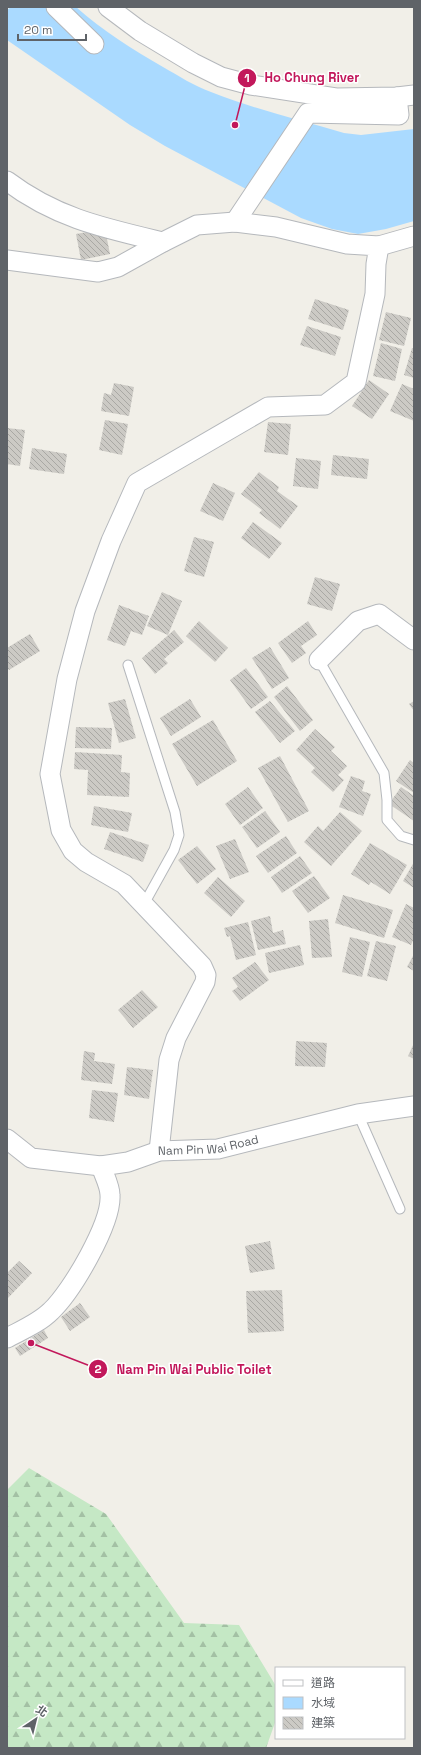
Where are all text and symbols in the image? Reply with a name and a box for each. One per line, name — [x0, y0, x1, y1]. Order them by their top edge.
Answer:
scale bar — [18, 16, 86, 42]
text: 20 m — [24, 22, 52, 38]
callout: Ho Chung River — [237, 65, 368, 90]
text: Ho Chung River — [265, 69, 359, 86]
text: 1 — [244, 70, 250, 86]
street label: Nam Pin Wai Road — [158, 1131, 260, 1159]
callout: Nam Pin Wai Public Toilet — [88, 1357, 280, 1382]
text: 2 — [94, 1361, 102, 1377]
text: Nam Pin Wai Public Toilet — [116, 1361, 272, 1378]
legend — [275, 1667, 405, 1739]
text: 道路 — [311, 1675, 335, 1691]
text: 水域 — [311, 1695, 335, 1711]
north arrow — [16, 1699, 56, 1739]
text: 北 — [33, 1702, 50, 1720]
text: 建築 — [311, 1715, 335, 1731]

